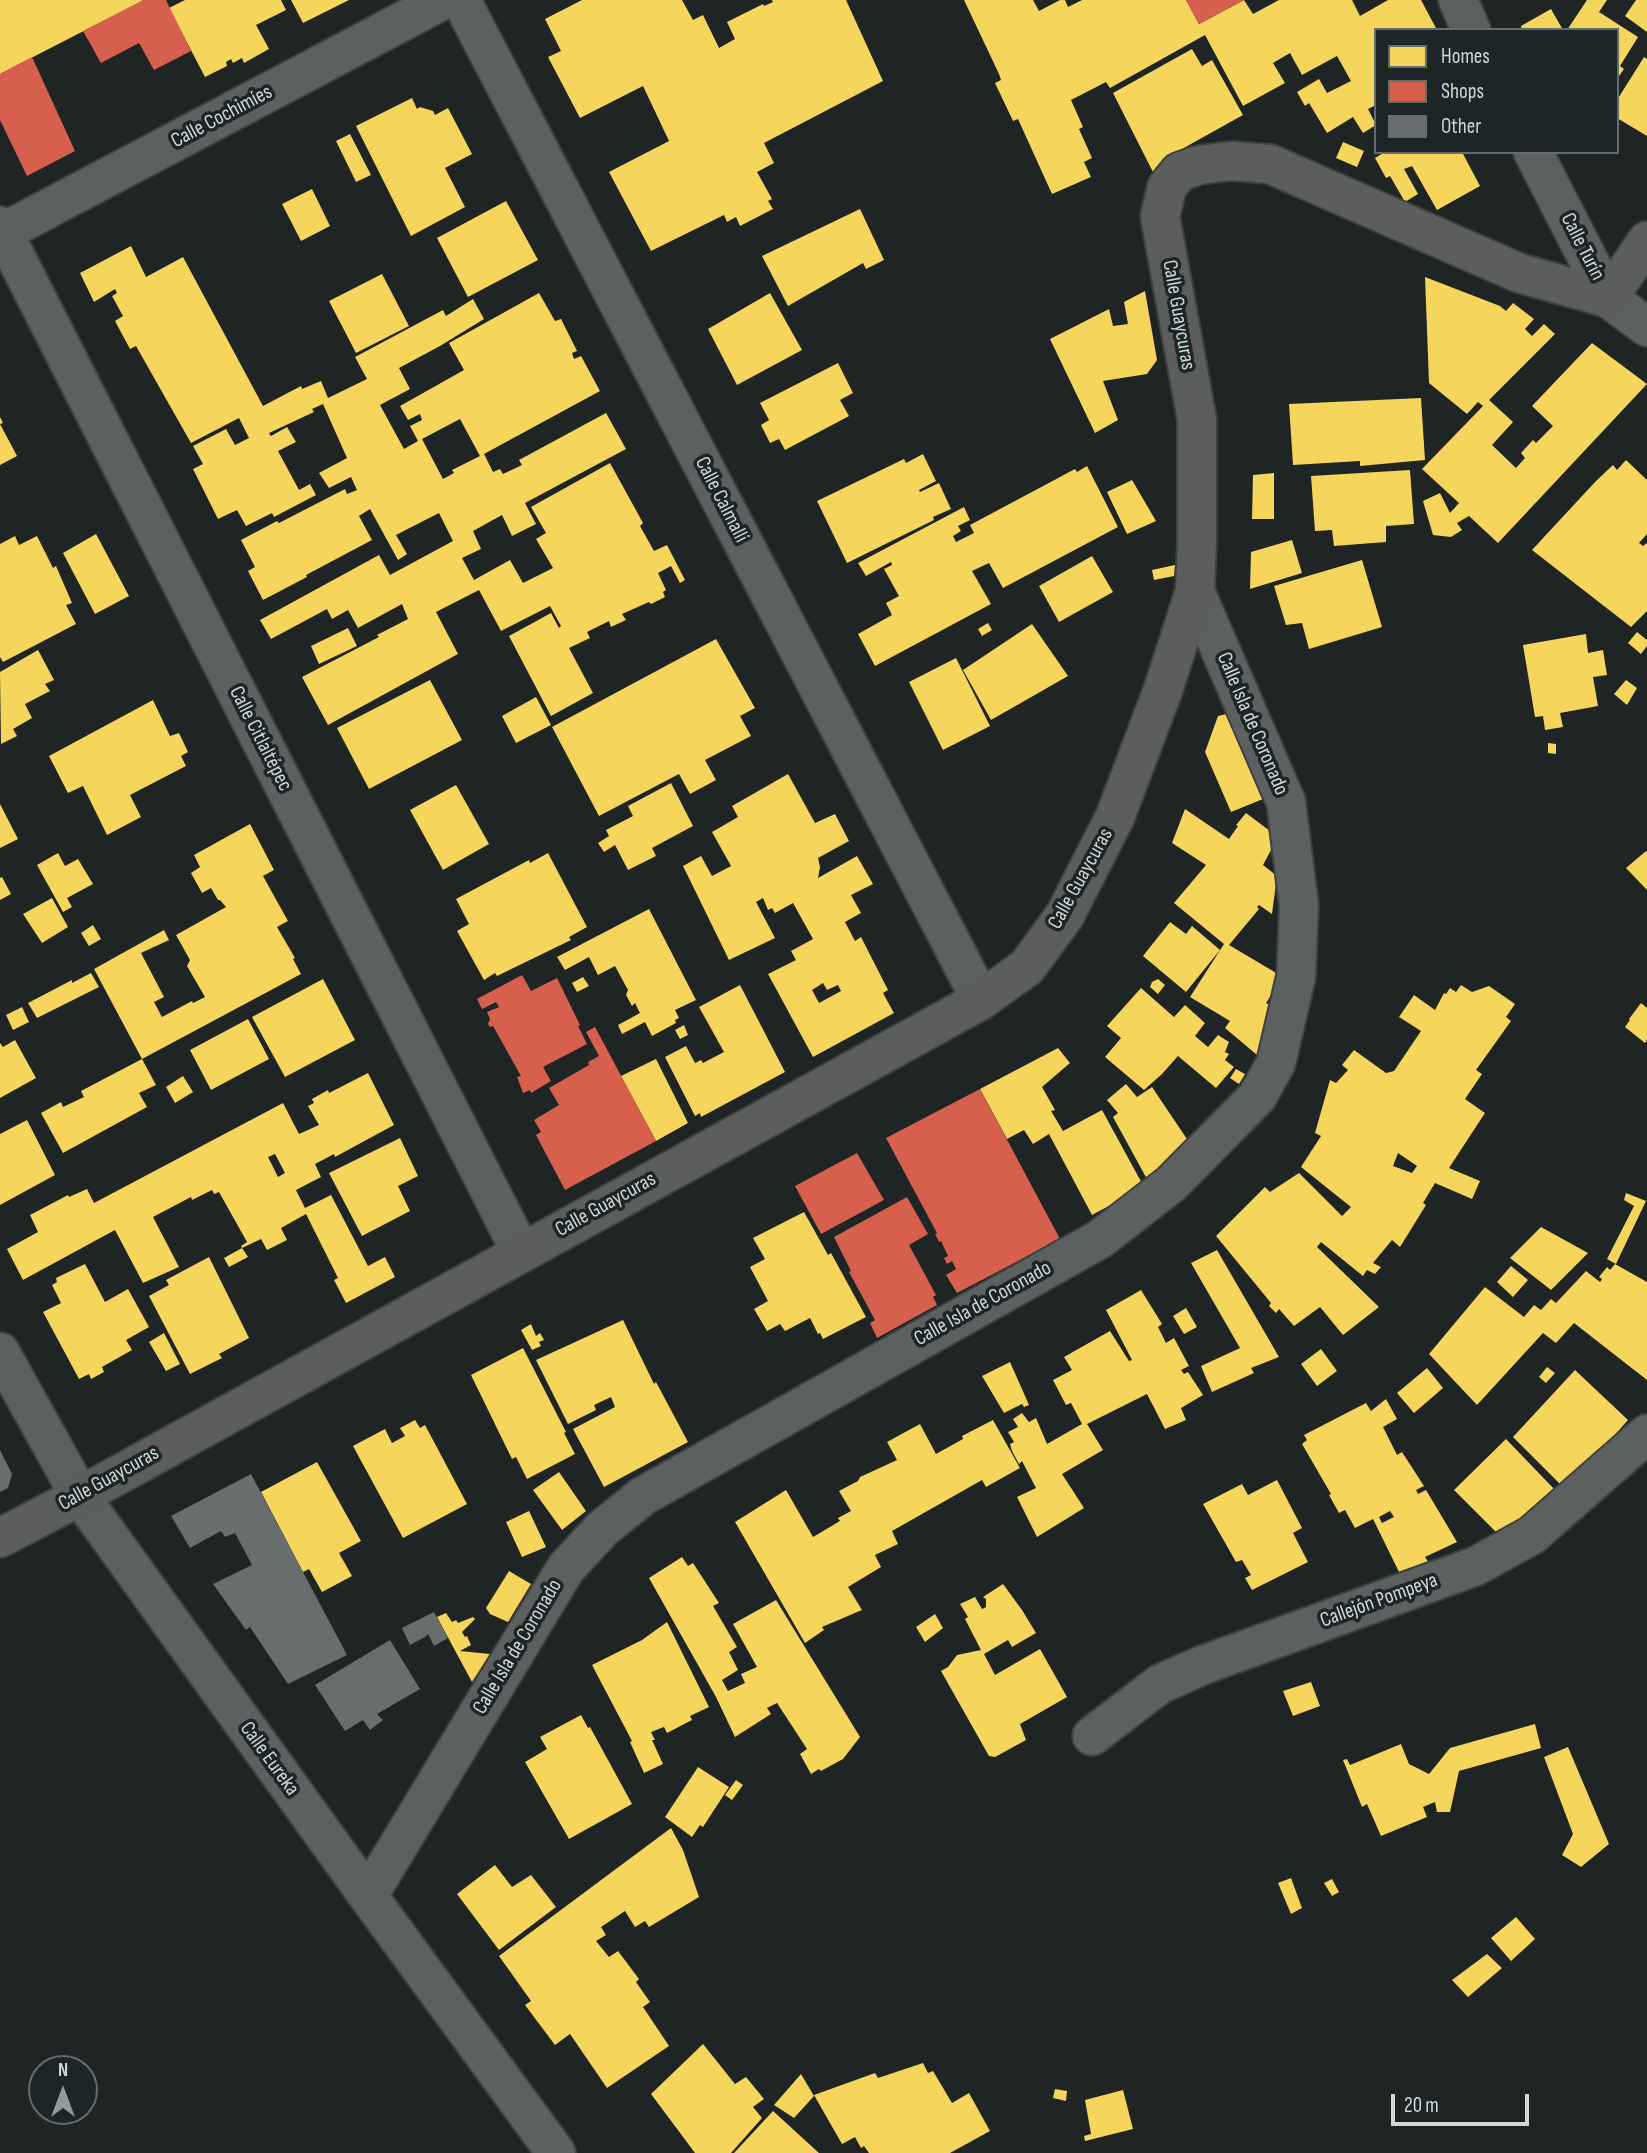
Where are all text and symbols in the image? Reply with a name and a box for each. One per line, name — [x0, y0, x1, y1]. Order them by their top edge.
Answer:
legend — [1374, 28, 1619, 154]
text: Homes — [1441, 44, 1490, 69]
text: Shops — [1441, 79, 1484, 104]
street label: Calle Cochimíes — [167, 80, 277, 154]
text: Other — [1441, 114, 1481, 139]
street label: Calle Turín — [1554, 209, 1610, 285]
street label: Calle Guaycuras — [1156, 258, 1200, 372]
street label: Calle Calmalli — [689, 453, 753, 547]
street label: Calle Isla de Coronado — [1211, 649, 1293, 799]
street label: Calle Citlaltépec — [223, 682, 297, 796]
street label: Calle Guaycuras — [1043, 824, 1119, 934]
street label: Calle Guaycuras — [551, 1167, 661, 1243]
street label: Calle Isla de Coronado — [910, 1256, 1056, 1352]
street label: Calle Guaycuras — [54, 1441, 164, 1517]
street label: Callejón Pompeya — [1317, 1568, 1441, 1634]
street label: Calle Isla de Coronado — [468, 1575, 568, 1719]
street label: Calle Eureka — [234, 1717, 304, 1801]
north arrow — [28, 2055, 98, 2125]
text: N — [58, 2059, 68, 2082]
scale bar — [1395, 2080, 1533, 2124]
text: 20 m — [1404, 2093, 1439, 2118]

